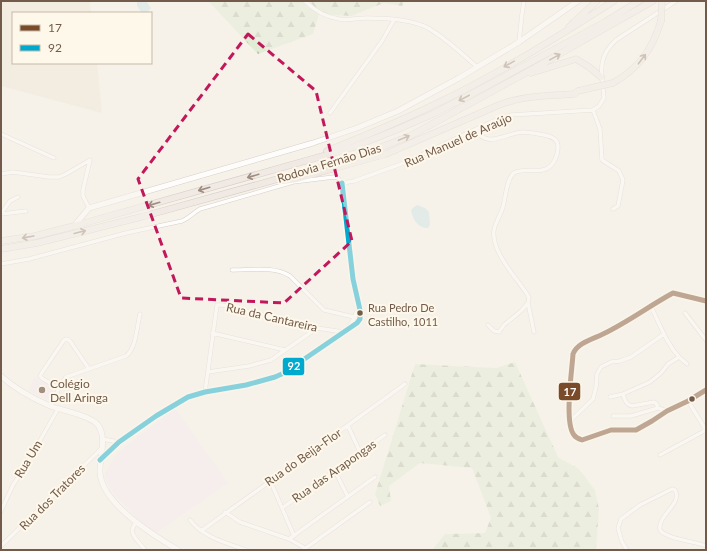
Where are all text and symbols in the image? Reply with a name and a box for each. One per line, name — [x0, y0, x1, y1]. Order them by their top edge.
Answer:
legend — [12, 12, 152, 64]
text: 17 — [48, 20, 62, 35]
text: 92 — [48, 40, 62, 55]
one-way arrow — [549, 52, 561, 60]
one-way arrow — [638, 53, 646, 64]
one-way arrow — [503, 61, 515, 69]
one-way arrow — [459, 94, 471, 102]
street label: Rua Manuel de Araújo — [402, 109, 514, 170]
one-way arrow — [397, 134, 409, 142]
street label: Rodovia Fernão Dias — [275, 140, 383, 186]
one-way arrow — [246, 173, 259, 180]
one-way arrow — [198, 186, 211, 194]
one-way arrow — [148, 201, 161, 208]
one-way arrow — [73, 228, 86, 236]
one-way arrow — [22, 233, 35, 241]
street label: Rua da Cantareira — [225, 299, 319, 335]
place label: Rua Pedro De Castilho, 1011 — [368, 301, 438, 328]
marker: Rua Pedro De Castilho, 1011 — [355, 308, 365, 318]
line badge: 92 — [282, 357, 305, 376]
text: 92 — [288, 359, 300, 372]
place label: Colégio Dell Aringa — [50, 376, 108, 405]
line badge: 17 — [558, 382, 581, 401]
marker: Colégio Dell Aringa — [37, 385, 47, 395]
text: 17 — [564, 385, 576, 398]
unlabelled marker — [687, 394, 697, 404]
street label: Rua do Beija-Flor — [262, 425, 345, 489]
street label: Rua das Arapongas — [289, 436, 379, 506]
street label: Rua Um — [11, 437, 45, 481]
street label: Rua dos Tratores — [16, 461, 88, 533]

